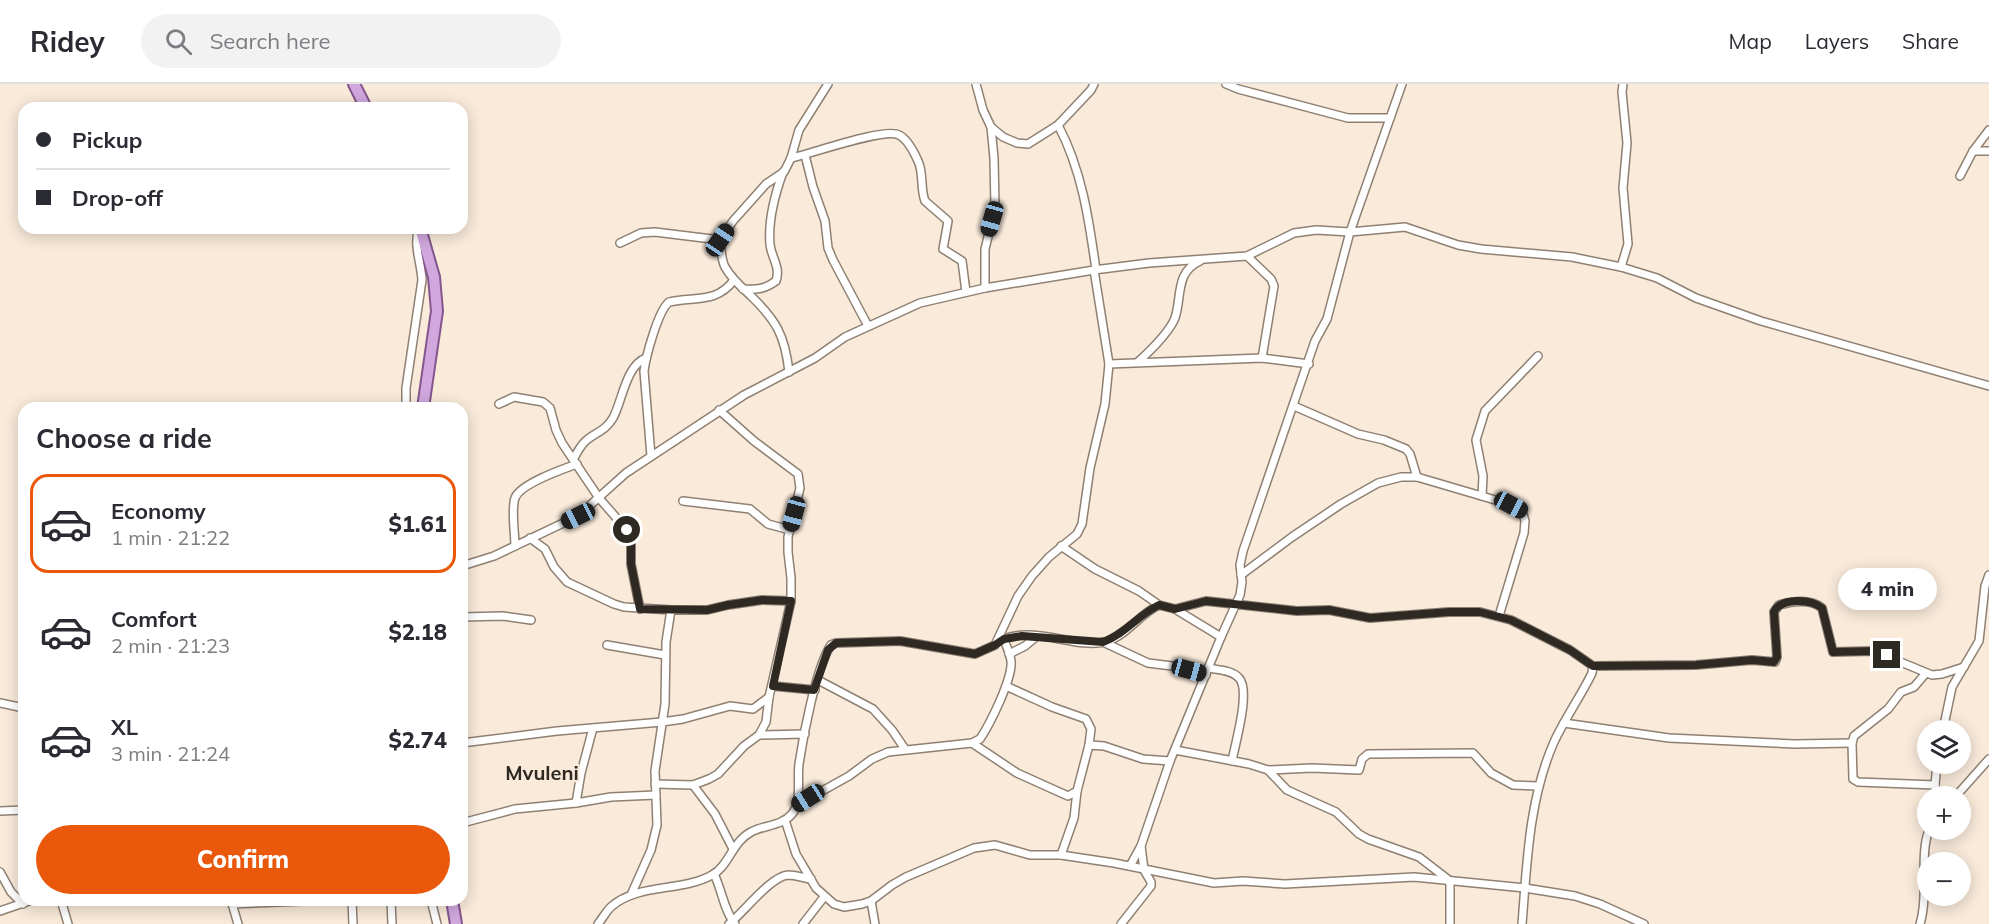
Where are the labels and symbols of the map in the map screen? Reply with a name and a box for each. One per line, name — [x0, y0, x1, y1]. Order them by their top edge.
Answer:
car — [978, 199, 1006, 239]
car — [702, 220, 738, 260]
car — [1491, 489, 1531, 521]
car — [781, 494, 807, 534]
car — [558, 500, 598, 532]
route start — [613, 516, 640, 543]
callout: 4 min — [1838, 568, 1936, 610]
route end — [1873, 641, 1900, 668]
car — [1169, 657, 1209, 683]
district label: Mvuleni — [505, 760, 579, 785]
car — [788, 781, 828, 815]

